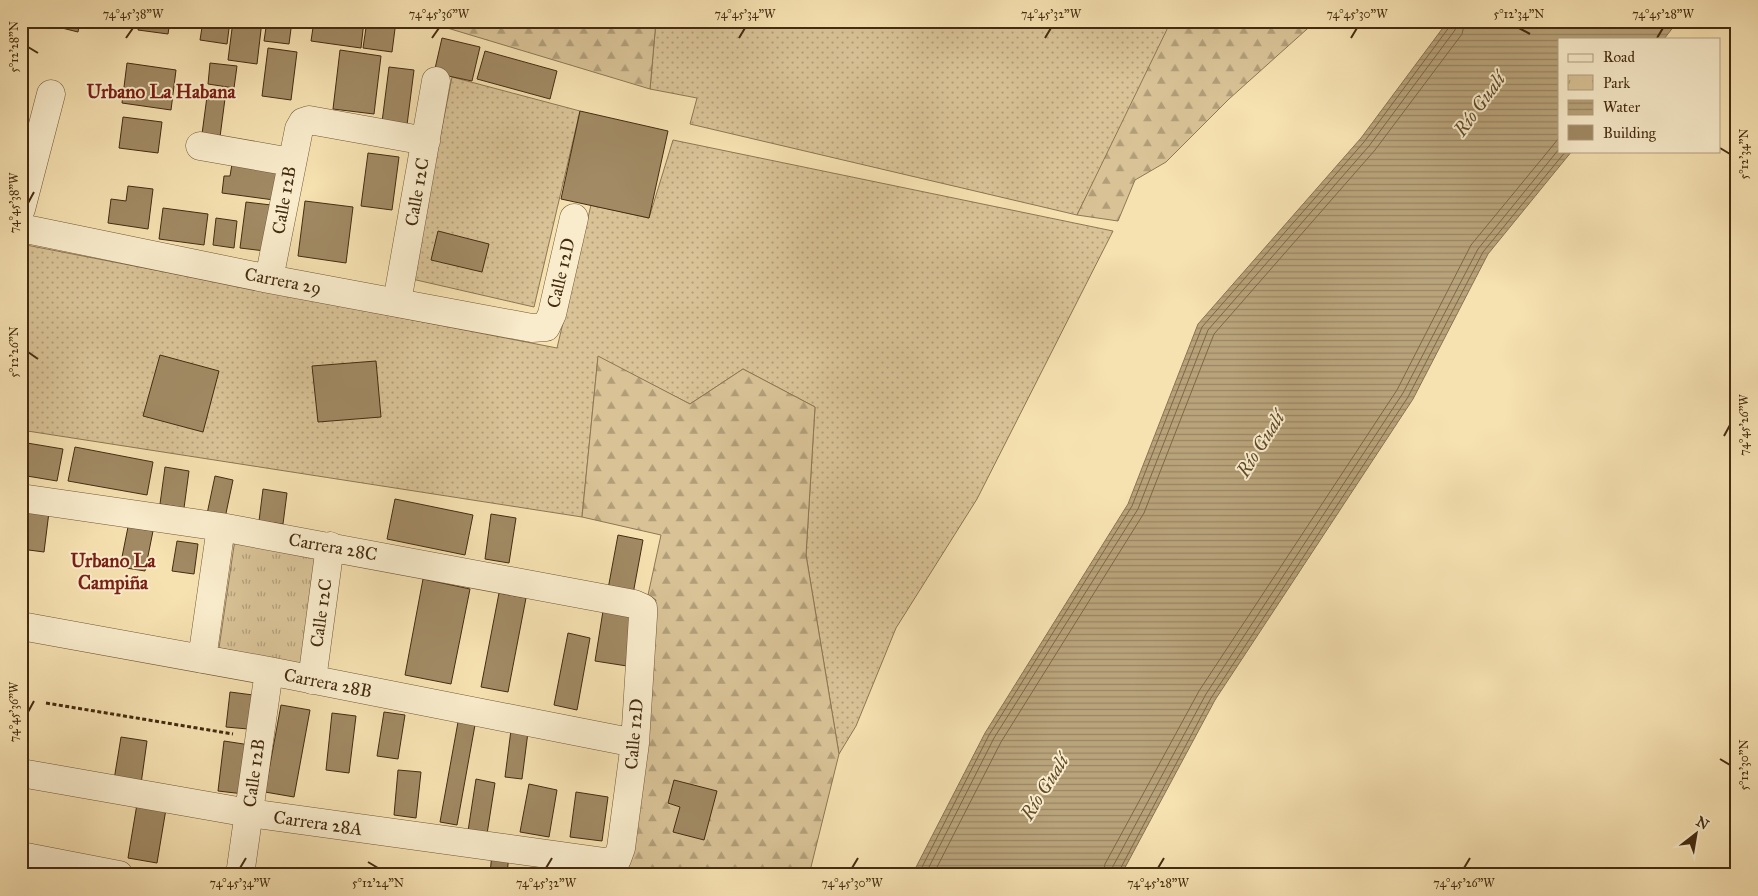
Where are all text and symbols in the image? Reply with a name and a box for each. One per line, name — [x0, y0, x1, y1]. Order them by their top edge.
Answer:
text: 74°45'38"W — [103, 7, 164, 21]
text: 74°45'36"W — [409, 7, 470, 21]
text: 74°45'34"W — [715, 7, 776, 21]
text: 74°45'32"W — [1021, 7, 1082, 21]
text: 74°45'30"W — [1326, 7, 1388, 21]
text: 5°12'34"N — [1494, 7, 1544, 21]
text: 74°45'28"W — [1632, 7, 1694, 21]
text: 5°12'28"N — [7, 21, 21, 73]
legend — [1558, 38, 1720, 152]
text: Road — [1603, 48, 1635, 66]
water label: Río Gualí — [1448, 65, 1512, 141]
text: Park — [1603, 74, 1630, 92]
district label: Urbano La Habana — [86, 80, 237, 103]
text: Water — [1603, 98, 1640, 116]
text: Building — [1603, 124, 1657, 142]
text: 5°12'34"N — [1737, 129, 1751, 179]
street label: Calle 12C — [400, 156, 434, 228]
street label: Calle 12B — [267, 164, 301, 236]
text: 74°45'38"W — [7, 172, 21, 233]
street label: Calle 12D — [542, 236, 580, 310]
street label: Carrera 29 — [243, 263, 323, 299]
text: 5°12'26"N — [7, 326, 21, 378]
text: 74°45'26"W — [1737, 394, 1751, 456]
water label: Río Gualí — [1231, 404, 1291, 482]
street label: Carrera 28C — [287, 528, 379, 566]
district label: Urbano La Campiña — [70, 549, 157, 595]
street label: Calle 12C — [305, 577, 337, 649]
street label: Carrera 28B — [282, 664, 374, 702]
text: 74°45'36"W — [7, 681, 21, 742]
street label: Calle 12D — [620, 698, 648, 770]
street label: Calle 12B — [238, 737, 270, 809]
text: 5°12'30"N — [1737, 739, 1751, 791]
water label: Río Gualí — [1015, 747, 1075, 825]
street label: Carrera 28A — [272, 806, 364, 840]
north arrow — [1670, 808, 1720, 858]
text: N — [1693, 813, 1712, 834]
text: 74°45'34"W — [210, 876, 271, 890]
text: 5°12'24"N — [352, 876, 404, 890]
text: 74°45'32"W — [516, 876, 577, 890]
text: 74°45'30"W — [821, 876, 883, 890]
text: 74°45'28"W — [1127, 876, 1189, 890]
text: 74°45'26"W — [1433, 876, 1495, 890]

